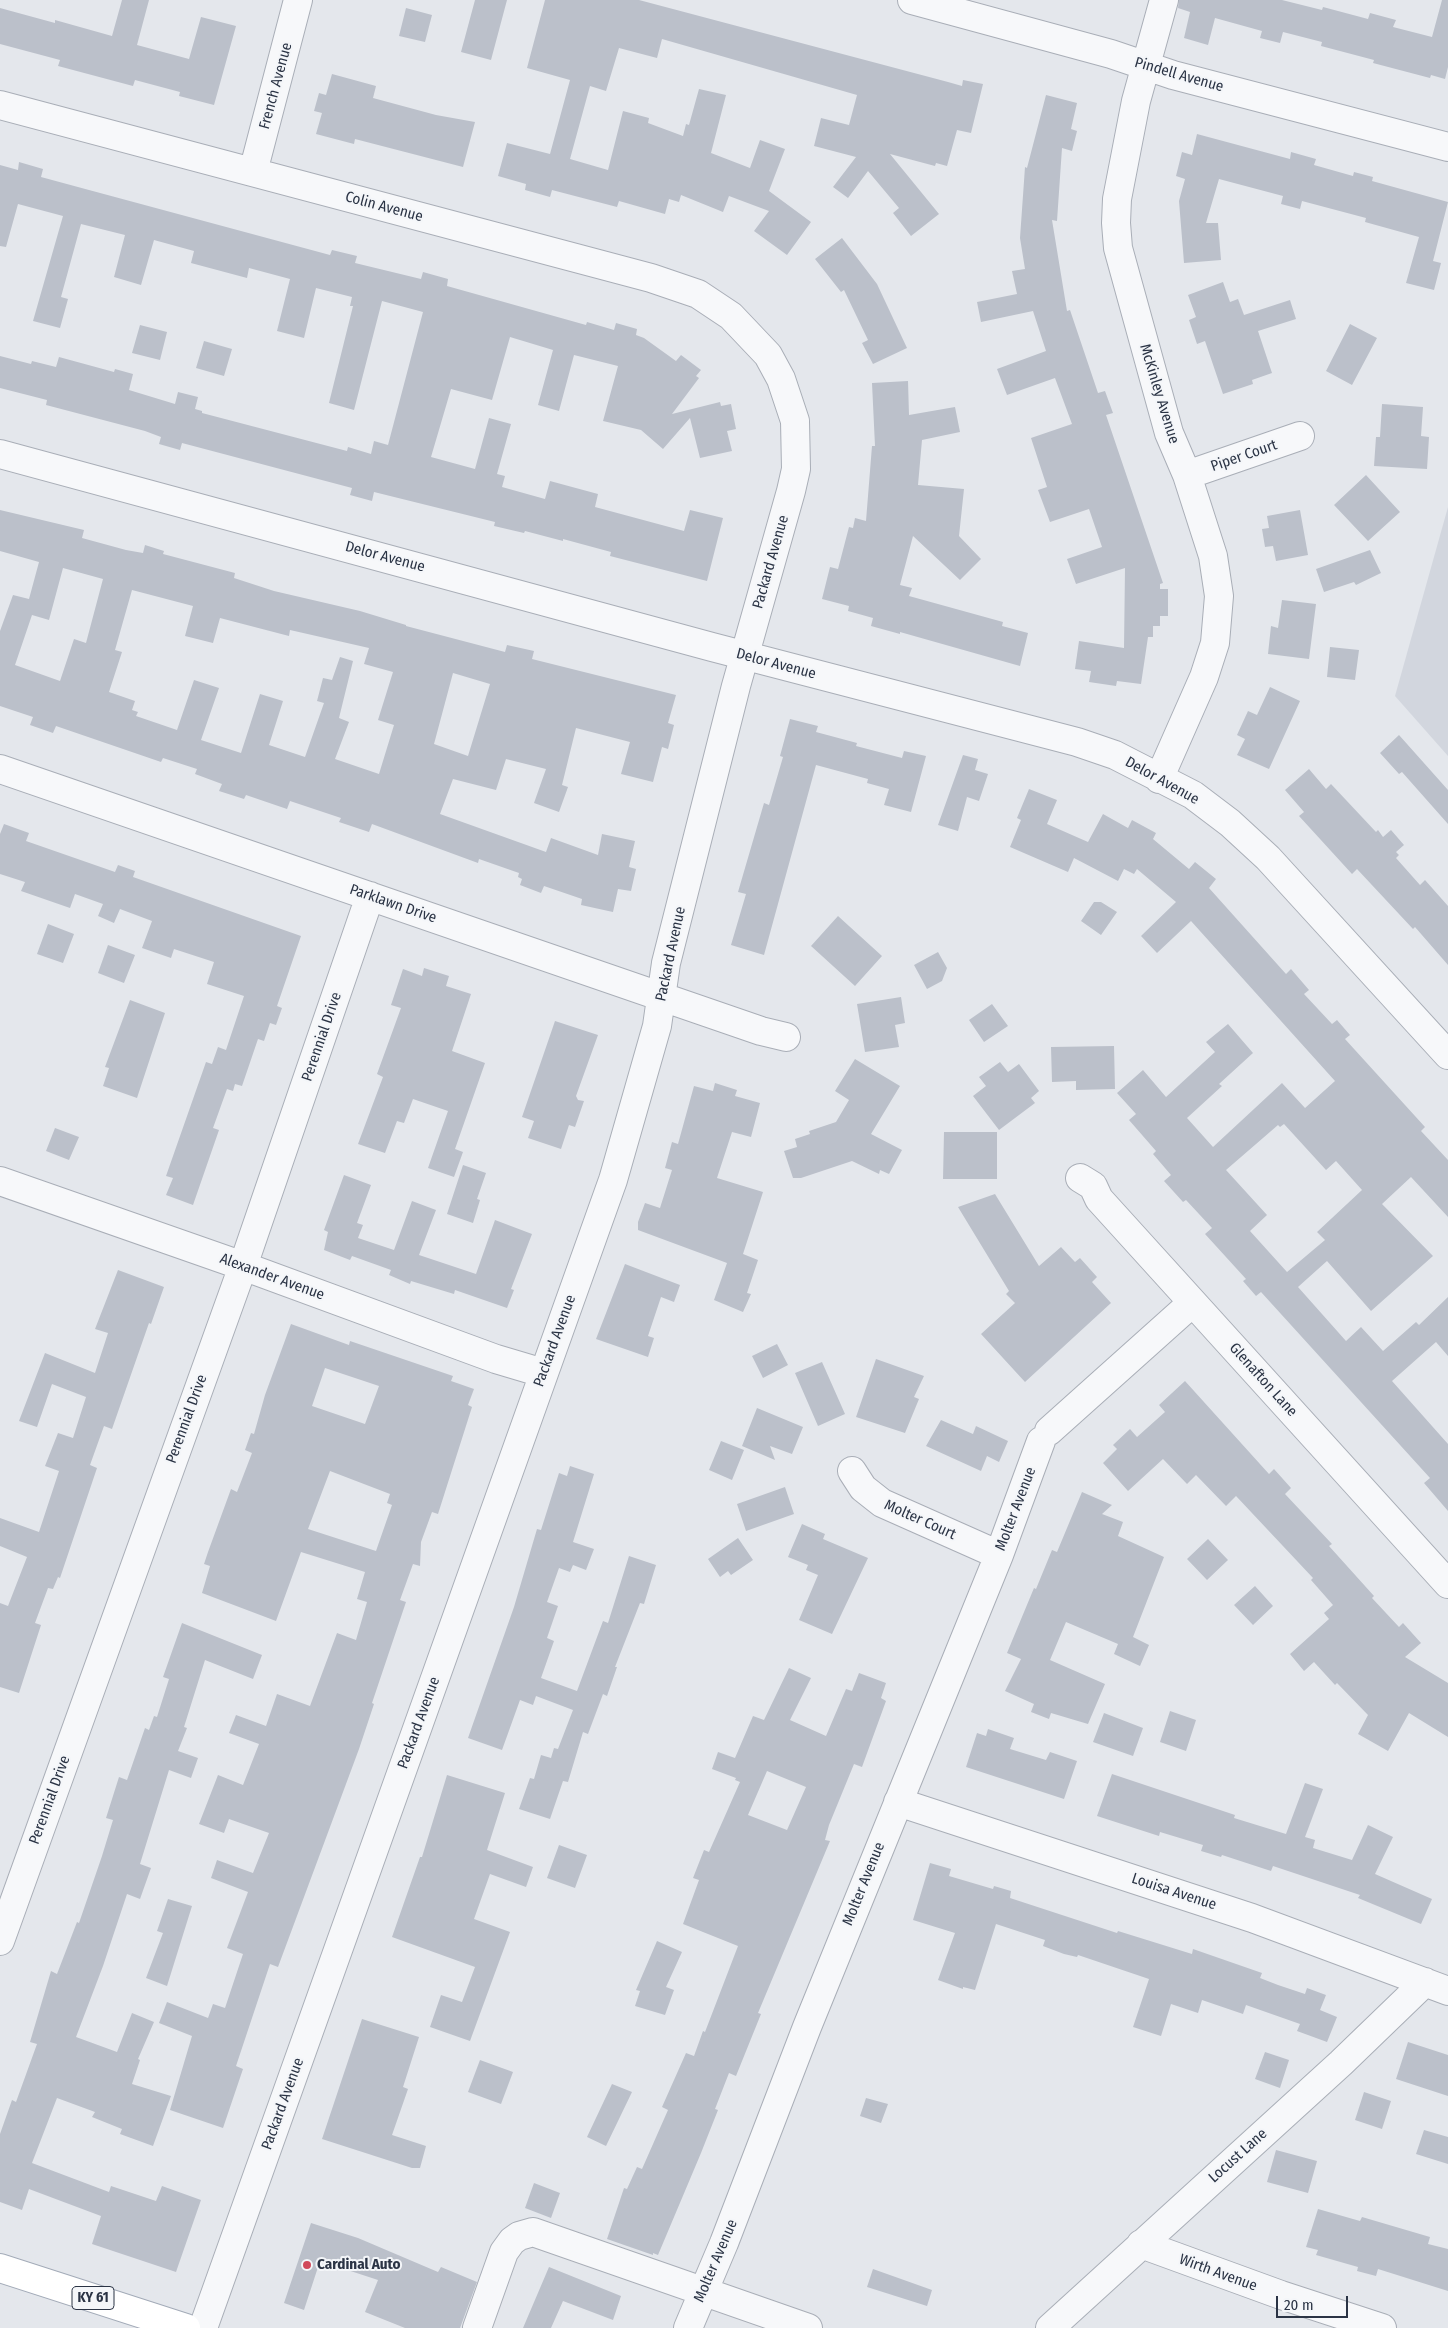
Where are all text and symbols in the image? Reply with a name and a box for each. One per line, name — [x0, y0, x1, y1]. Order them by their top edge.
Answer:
street label: French Avenue — [256, 41, 296, 131]
street label: Pindell Avenue — [1133, 54, 1225, 96]
street label: Colin Avenue — [343, 188, 425, 226]
street label: McKinley Avenue — [1135, 342, 1183, 446]
street label: Piper Court — [1208, 436, 1280, 476]
street label: Packard Avenue — [749, 513, 793, 611]
street label: Delor Avenue — [343, 538, 427, 576]
street label: Delor Avenue — [734, 645, 818, 683]
street label: Delor Avenue — [1122, 753, 1202, 809]
street label: Parklawn Drive — [347, 881, 439, 927]
street label: Packard Avenue — [652, 905, 690, 1003]
street label: Perennial Drive — [298, 990, 346, 1084]
street label: Alexander Avenue — [217, 1250, 327, 1304]
street label: Packard Avenue — [530, 1293, 580, 1389]
street label: Glenafton Lane — [1225, 1339, 1301, 1421]
street label: Perennial Drive — [163, 1372, 211, 1466]
street label: Molter Avenue — [992, 1464, 1040, 1554]
street label: Molter Court — [881, 1496, 959, 1544]
street label: Packard Avenue — [394, 1675, 444, 1771]
street label: Perennial Drive — [26, 1753, 74, 1847]
street label: Molter Avenue — [839, 1840, 889, 1928]
street label: Louisa Avenue — [1129, 1870, 1219, 1914]
street label: Packard Avenue — [258, 2056, 308, 2152]
street label: Locust Lane — [1205, 2125, 1271, 2187]
street label: Molter Avenue — [690, 2217, 742, 2305]
street label: Wirth Avenue — [1177, 2251, 1259, 2295]
place label: Cardinal Auto — [317, 2256, 401, 2274]
marker: Cardinal Auto — [301, 2259, 313, 2271]
road number: KY 61 — [72, 2286, 114, 2310]
scale bar — [1278, 2286, 1350, 2318]
text: 20 m — [1284, 2296, 1314, 2314]

